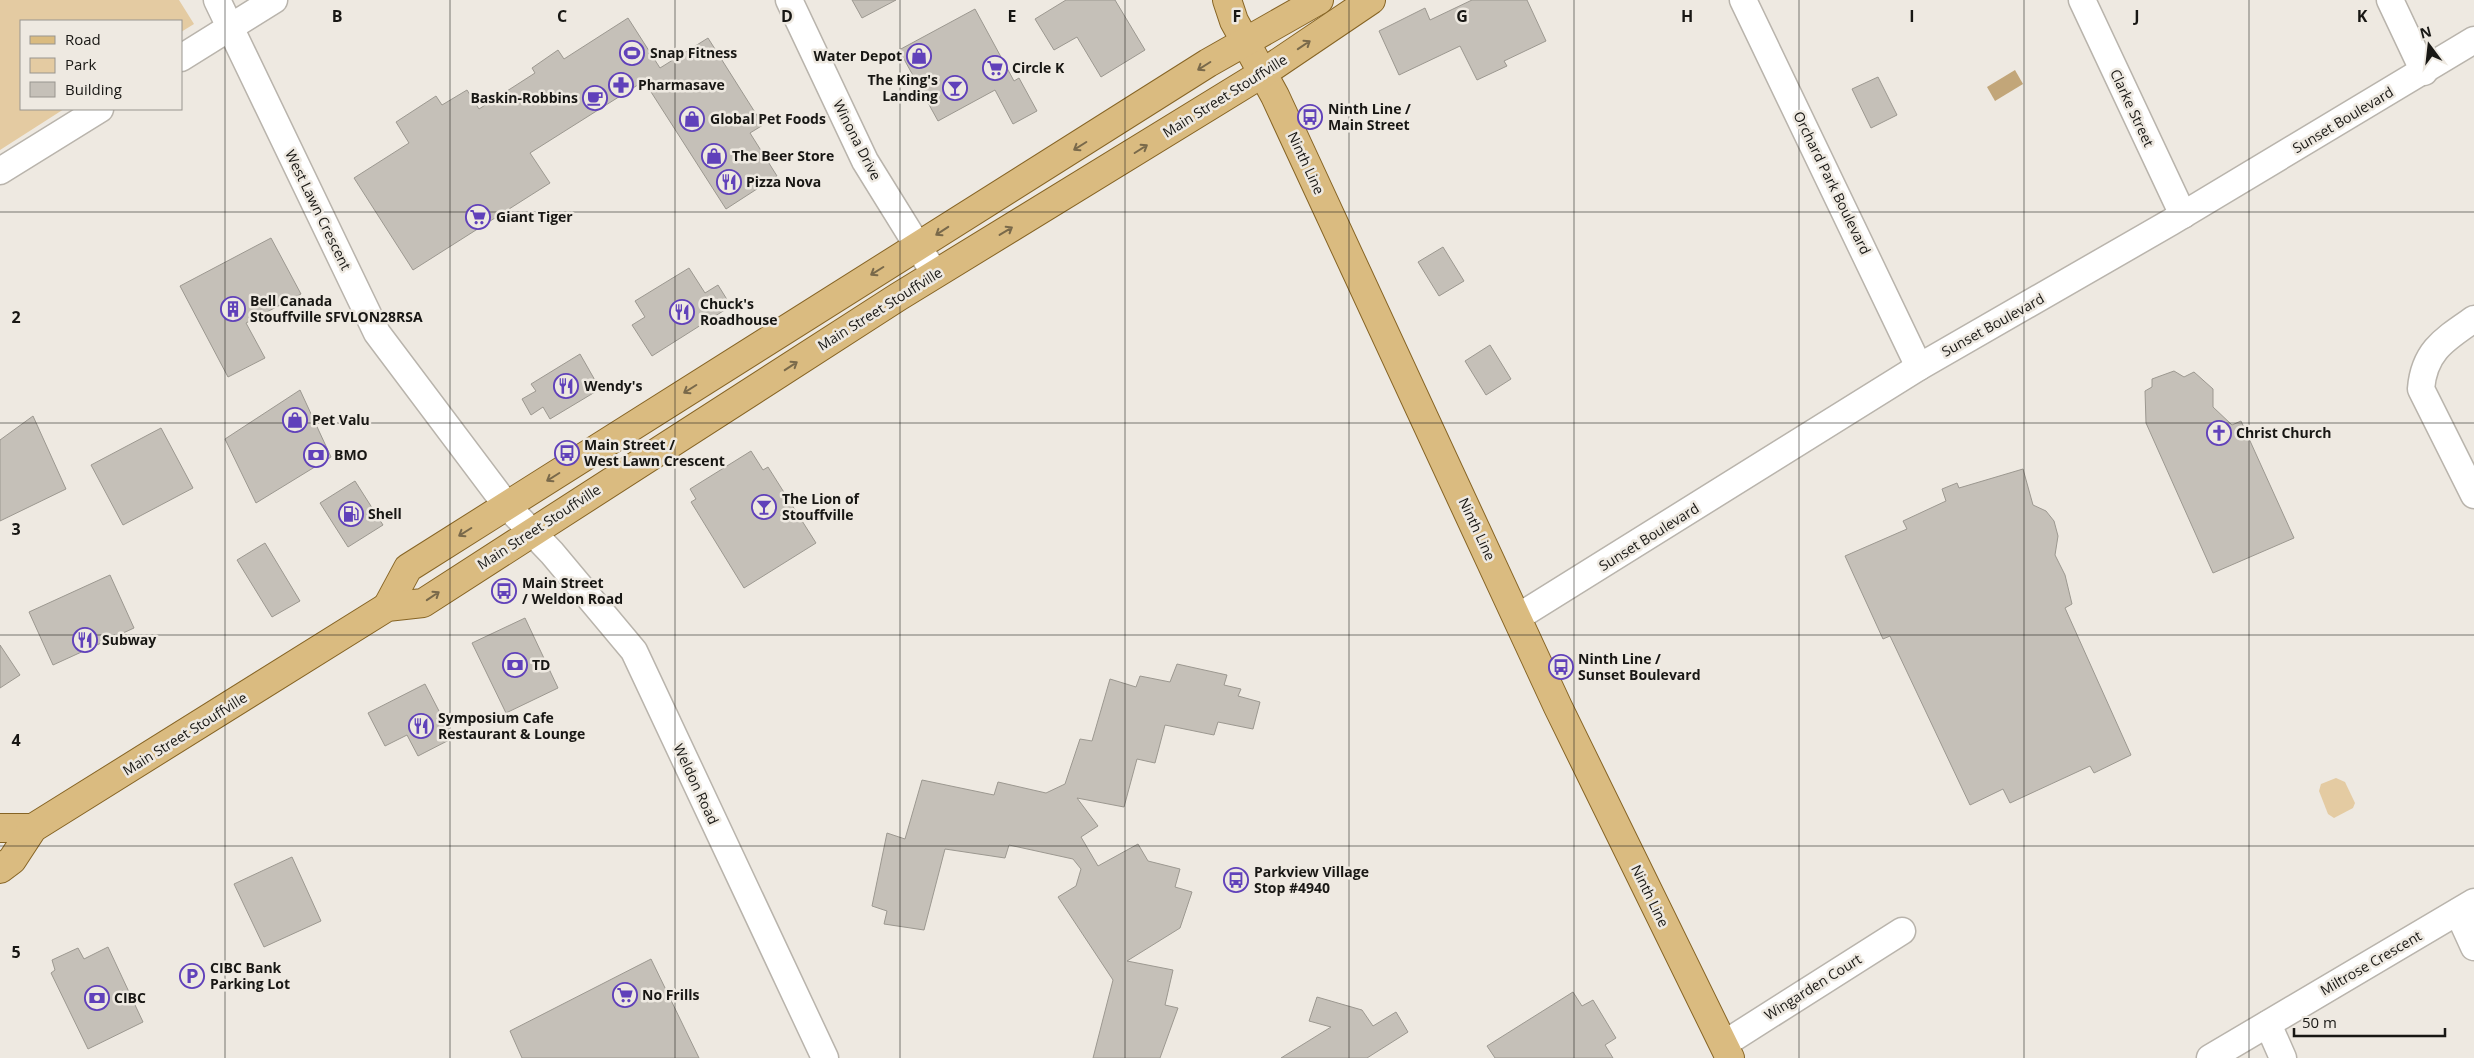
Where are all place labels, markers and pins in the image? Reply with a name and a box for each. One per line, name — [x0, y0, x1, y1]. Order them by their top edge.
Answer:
sports icon: Snap Fitness — [619, 40, 645, 66]
place label: Snap Fitness — [650, 43, 737, 62]
shop icon: Water Depot — [906, 43, 932, 69]
place label: Water Depot — [813, 46, 902, 65]
supermarket icon: Circle K — [982, 55, 1008, 81]
place label: Circle K — [1012, 58, 1065, 77]
place label: The King's Landing — [867, 70, 938, 105]
pharmacy icon: Pharmasave — [608, 72, 634, 98]
place label: Pharmasave — [638, 75, 725, 94]
bar icon: The King's Landing — [942, 75, 968, 101]
cafe icon: Baskin-Robbins — [582, 85, 608, 111]
place label: Baskin-Robbins — [470, 88, 578, 107]
place label: Ninth Line / Main Street — [1328, 99, 1411, 134]
bus stop icon: Ninth Line / Main Street — [1297, 104, 1323, 130]
shop icon: Global Pet Foods — [679, 106, 705, 132]
place label: Global Pet Foods — [710, 109, 826, 128]
shop icon: The Beer Store — [701, 143, 727, 169]
place label: The Beer Store — [732, 146, 834, 165]
restaurant icon: Pizza Nova — [716, 169, 742, 195]
place label: Pizza Nova — [746, 172, 821, 191]
supermarket icon: Giant Tiger — [465, 204, 491, 230]
place label: Giant Tiger — [496, 207, 573, 226]
place label: Bell Canada Stouffville SFVLON28RSA — [250, 291, 423, 326]
place label: Chuck's Roadhouse — [700, 294, 778, 329]
building icon: Bell Canada Stouffville SFVLON28RSA — [220, 296, 246, 322]
restaurant icon: Chuck's Roadhouse — [669, 299, 695, 325]
restaurant icon: Wendy's — [553, 373, 579, 399]
place label: Wendy's — [584, 376, 643, 395]
shop icon: Pet Valu — [282, 407, 308, 433]
place label: Pet Valu — [312, 410, 370, 429]
church icon: Christ Church — [2206, 420, 2232, 446]
place label: Christ Church — [2236, 423, 2332, 442]
place label: Main Street / West Lawn Crescent — [584, 435, 725, 470]
bus stop icon: Main Street / West Lawn Crescent — [554, 440, 580, 466]
bank icon: BMO — [303, 442, 329, 468]
place label: BMO — [334, 445, 368, 464]
place label: The Lion of Stouffville — [782, 489, 861, 524]
bar icon: The Lion of Stouffville — [751, 494, 777, 520]
fuel station icon: Shell — [338, 501, 364, 527]
place label: Shell — [368, 504, 402, 523]
place label: Main Street / Weldon Road — [522, 573, 623, 608]
bus stop icon: Main Street / Weldon Road — [491, 578, 517, 604]
restaurant icon: Subway — [72, 627, 98, 653]
place label: Subway — [102, 630, 156, 649]
place label: Ninth Line / Sunset Boulevard — [1578, 649, 1701, 684]
bank icon: TD — [502, 652, 528, 678]
bus stop icon: Ninth Line / Sunset Boulevard — [1548, 654, 1574, 680]
place label: TD — [532, 655, 550, 674]
place label: Symposium Cafe Restaurant & Lounge — [438, 708, 585, 743]
restaurant icon: Symposium Cafe Restaurant & Lounge — [408, 713, 434, 739]
place label: Parkview Village Stop #4940 — [1254, 862, 1369, 897]
bus stop icon: Parkview Village Stop #4940 — [1223, 867, 1249, 893]
place label: CIBC Bank Parking Lot — [210, 958, 290, 993]
parking icon: CIBC Bank Parking Lot — [179, 963, 205, 989]
supermarket icon: No Frills — [612, 982, 638, 1008]
bank icon: CIBC — [84, 985, 110, 1011]
place label: No Frills — [642, 985, 700, 1004]
place label: CIBC — [114, 988, 146, 1007]

